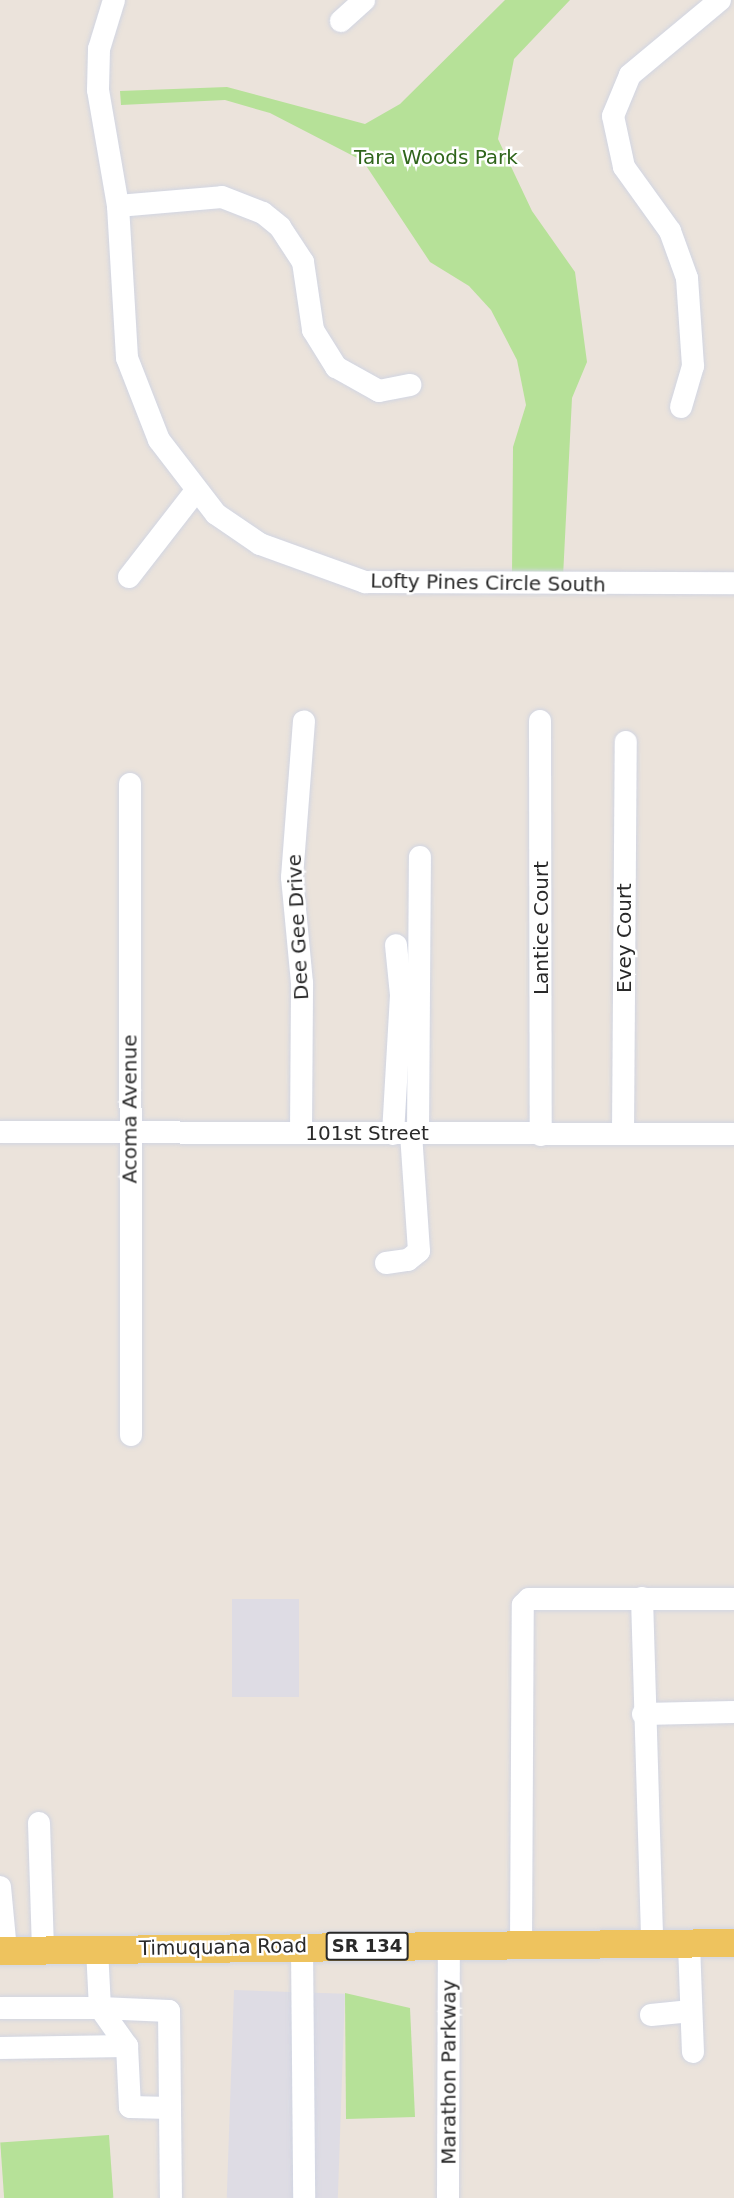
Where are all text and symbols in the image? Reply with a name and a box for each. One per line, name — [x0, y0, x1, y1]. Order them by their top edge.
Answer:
park label: Tara Woods Park — [354, 145, 518, 169]
street label: Lofty Pines Circle South — [370, 569, 606, 597]
street label: Dee Gee Drive — [282, 853, 314, 1001]
street label: Lantice Court — [529, 861, 553, 995]
street label: Evey Court — [612, 883, 636, 993]
street label: Acoma Avenue — [118, 1035, 142, 1183]
street label: 101st Street — [305, 1121, 429, 1145]
road number: SR 134 — [325, 1931, 409, 1961]
street label: Timuquana Road — [139, 1934, 307, 1960]
street label: Marathon Parkway — [437, 1979, 461, 2165]

